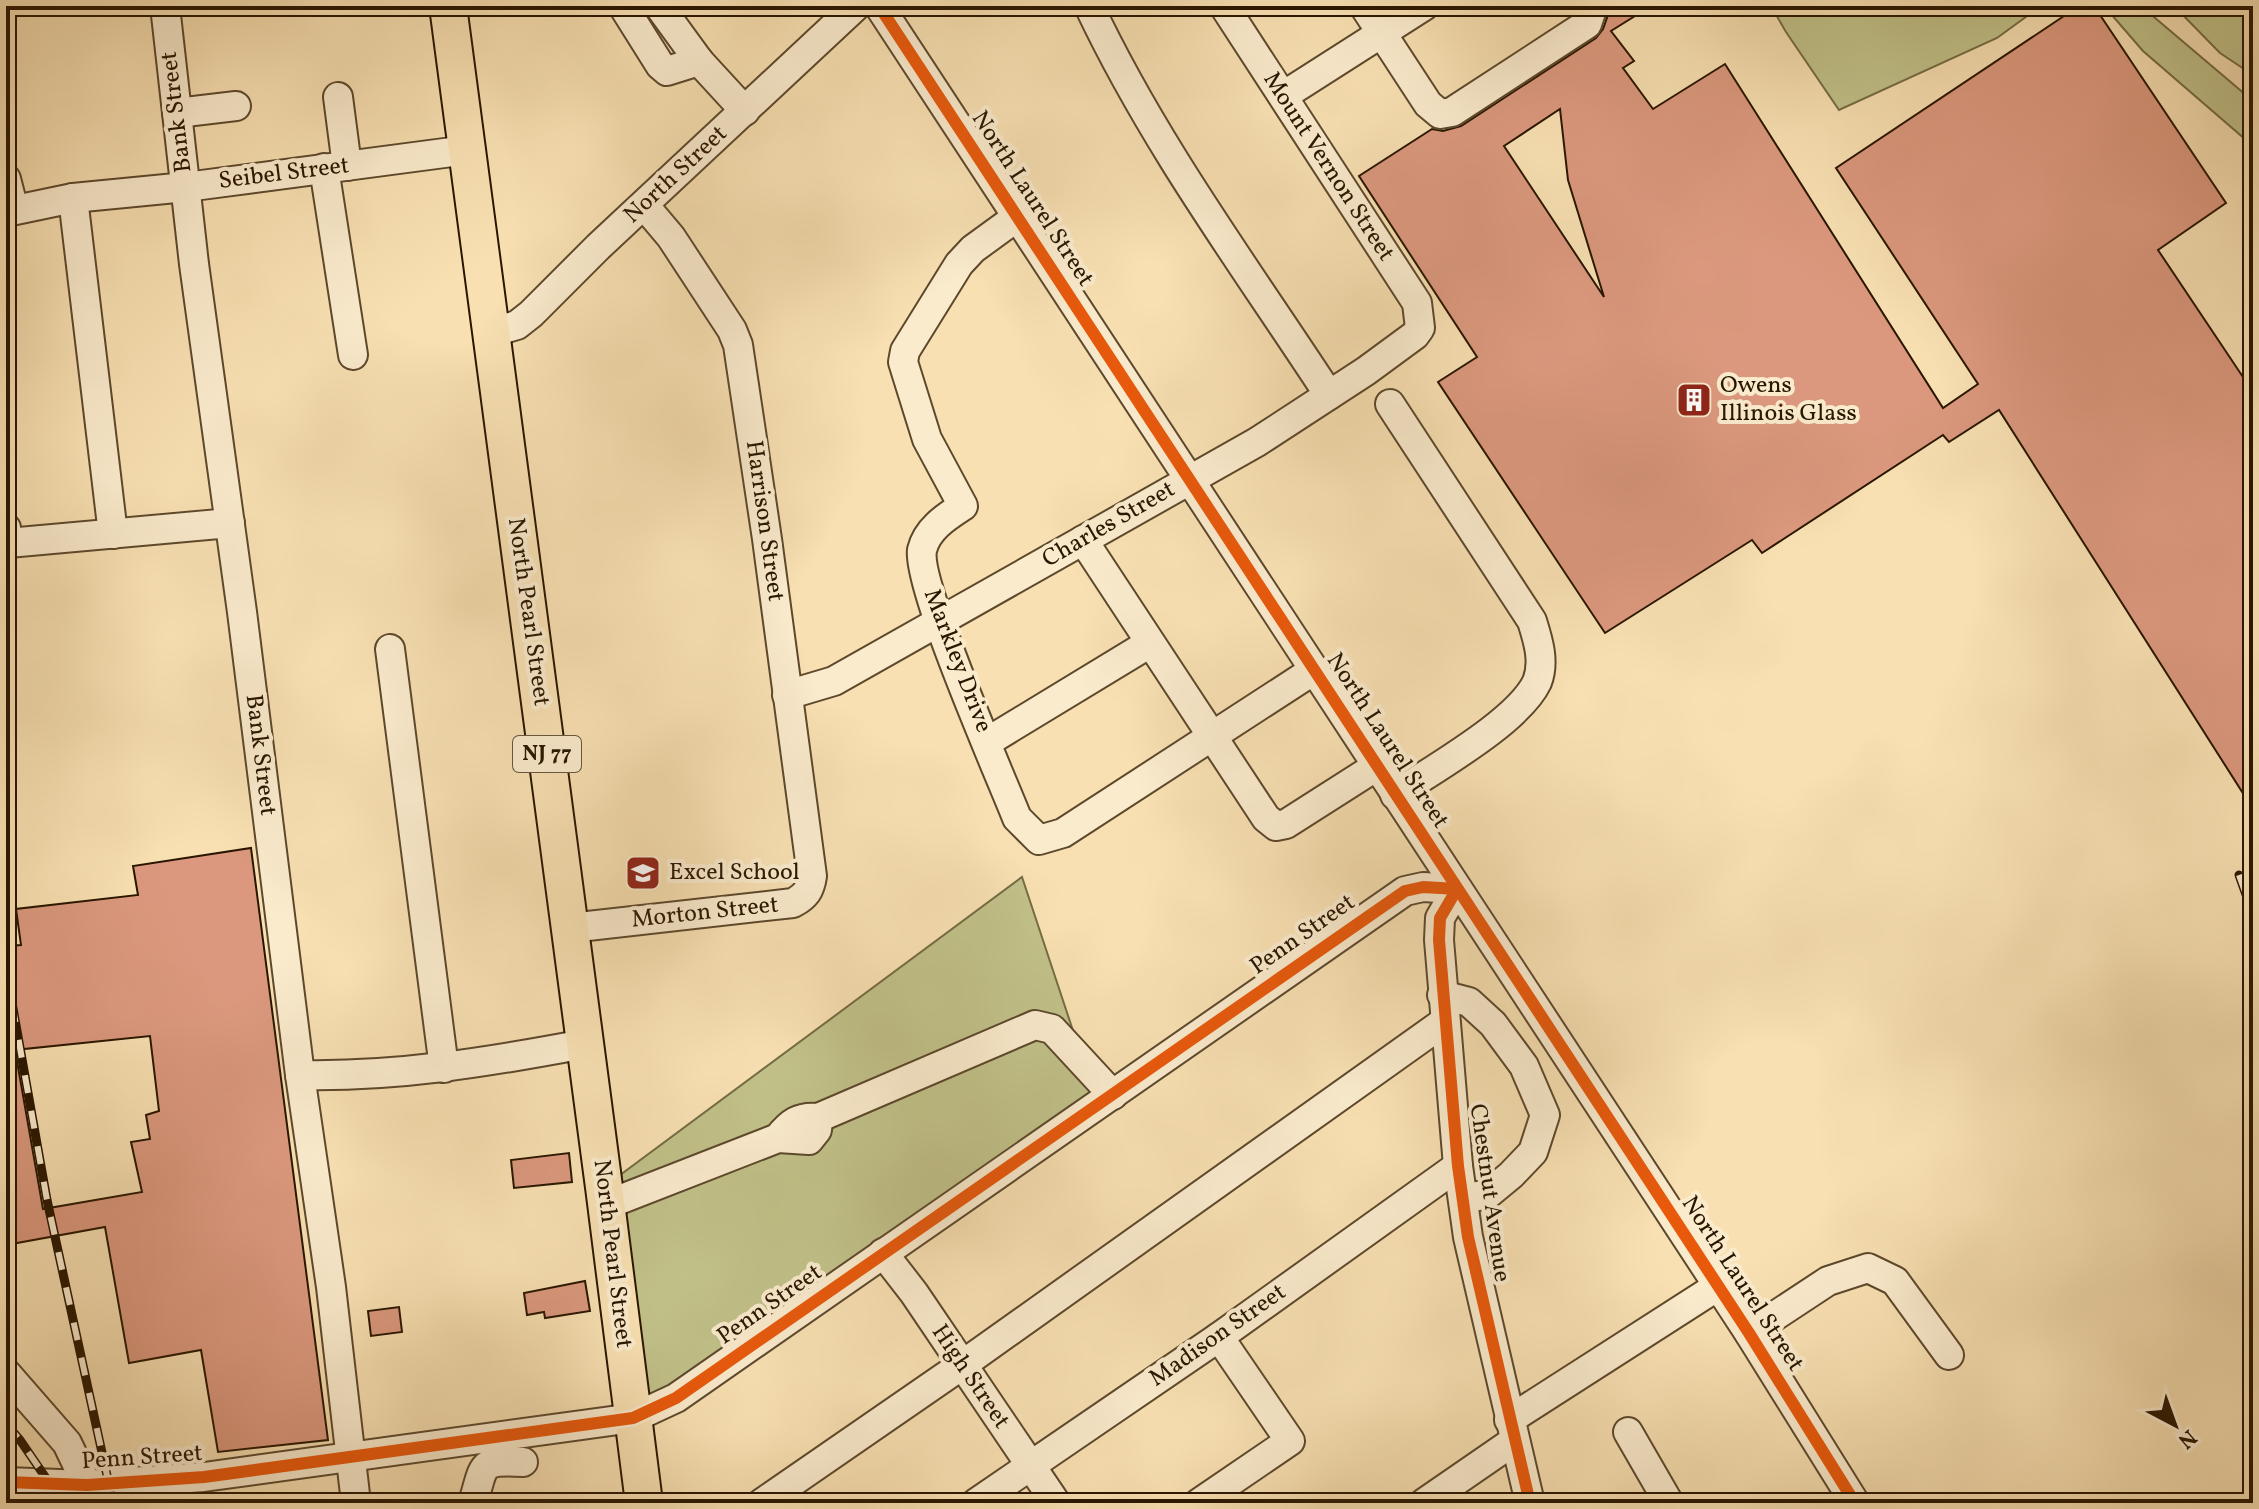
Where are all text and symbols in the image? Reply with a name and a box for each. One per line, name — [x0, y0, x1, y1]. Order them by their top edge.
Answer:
street label: Bank Street — [153, 49, 201, 175]
street label: Mount Vernon Street — [1254, 66, 1402, 268]
street label: North Laurel Street — [962, 104, 1102, 294]
street label: North Street — [616, 118, 736, 232]
street label: Seibel Street — [217, 149, 351, 199]
place label: Owens Illinois Glass — [1720, 369, 1857, 431]
building icon: Owens Illinois Glass — [1675, 381, 1713, 419]
street label: Harrison Street — [736, 438, 792, 604]
street label: Charles Street — [1036, 473, 1182, 577]
street label: North Pearl Street — [498, 516, 558, 708]
street label: Markley Drive — [914, 584, 1000, 738]
street label: North Laurel Street — [1317, 646, 1457, 836]
street label: Bank Street — [236, 692, 284, 818]
road number: NJ 77 — [513, 736, 581, 772]
school or university icon: Excel School — [624, 854, 662, 892]
place label: Excel School — [669, 856, 800, 890]
street label: Penn Street — [1244, 886, 1362, 984]
street label: Morton Street — [630, 888, 780, 938]
street label: Chestnut Avenue — [1460, 1102, 1518, 1284]
street label: North Pearl Street — [584, 1158, 640, 1350]
street label: North Laurel Street — [1672, 1189, 1812, 1379]
street label: Penn Street — [711, 1256, 829, 1354]
street label: Madison Street — [1143, 1276, 1293, 1396]
street label: High Street — [922, 1318, 1018, 1436]
north arrow — [2135, 1385, 2215, 1465]
text: N — [2170, 1421, 2203, 1455]
street label: Penn Street — [80, 1437, 204, 1479]

